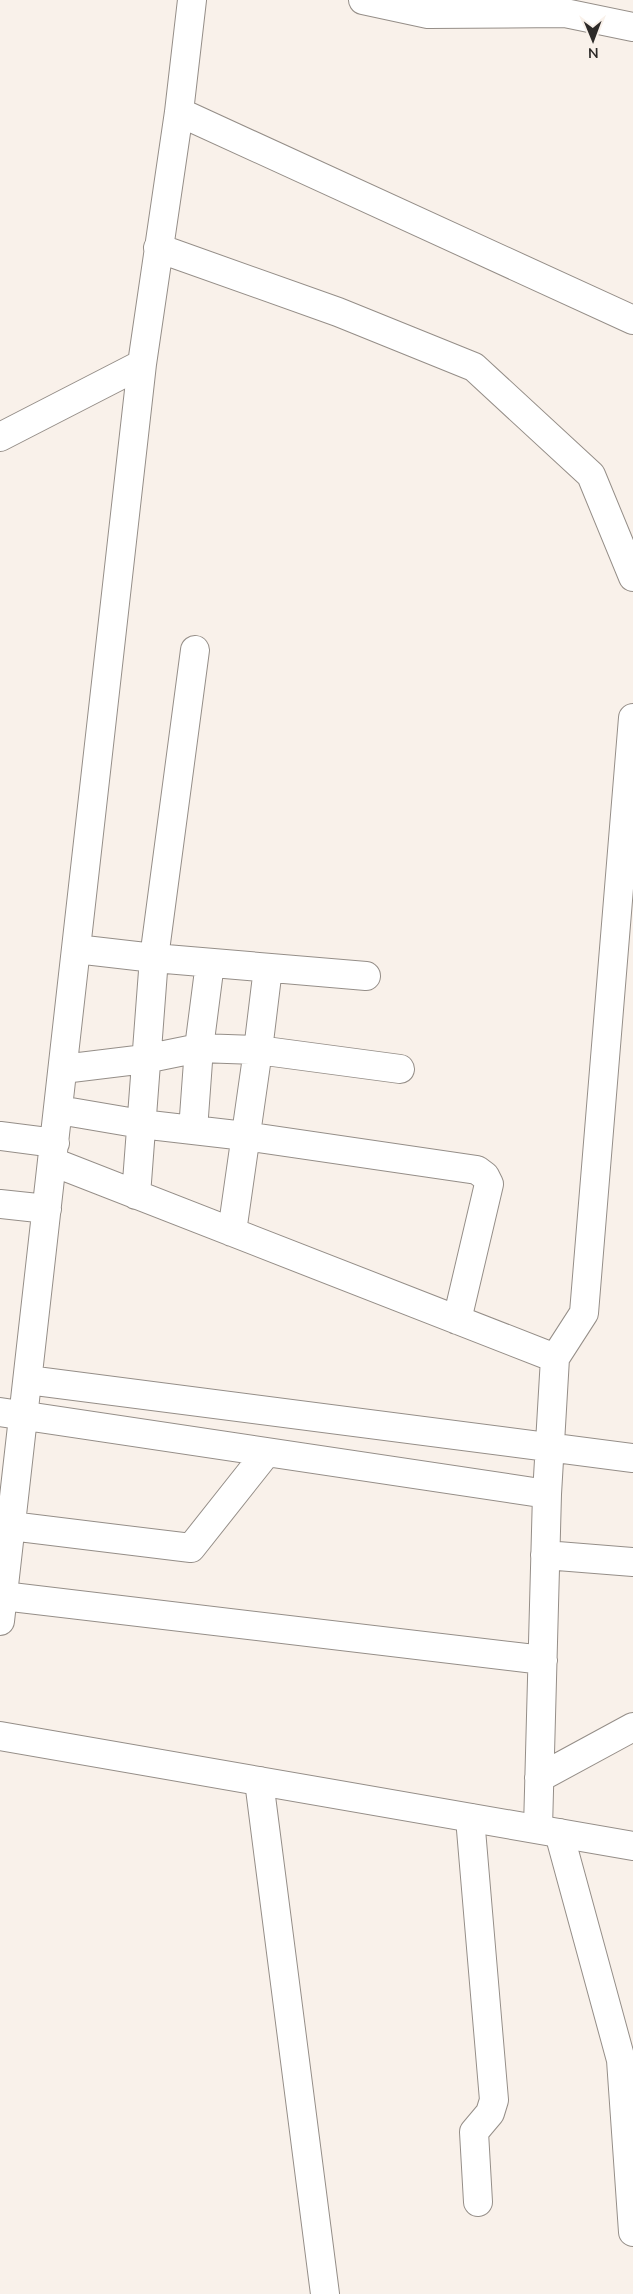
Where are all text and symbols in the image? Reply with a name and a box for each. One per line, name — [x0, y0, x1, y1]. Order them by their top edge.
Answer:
north arrow — [568, 15, 618, 65]
text: N — [588, 44, 599, 62]

